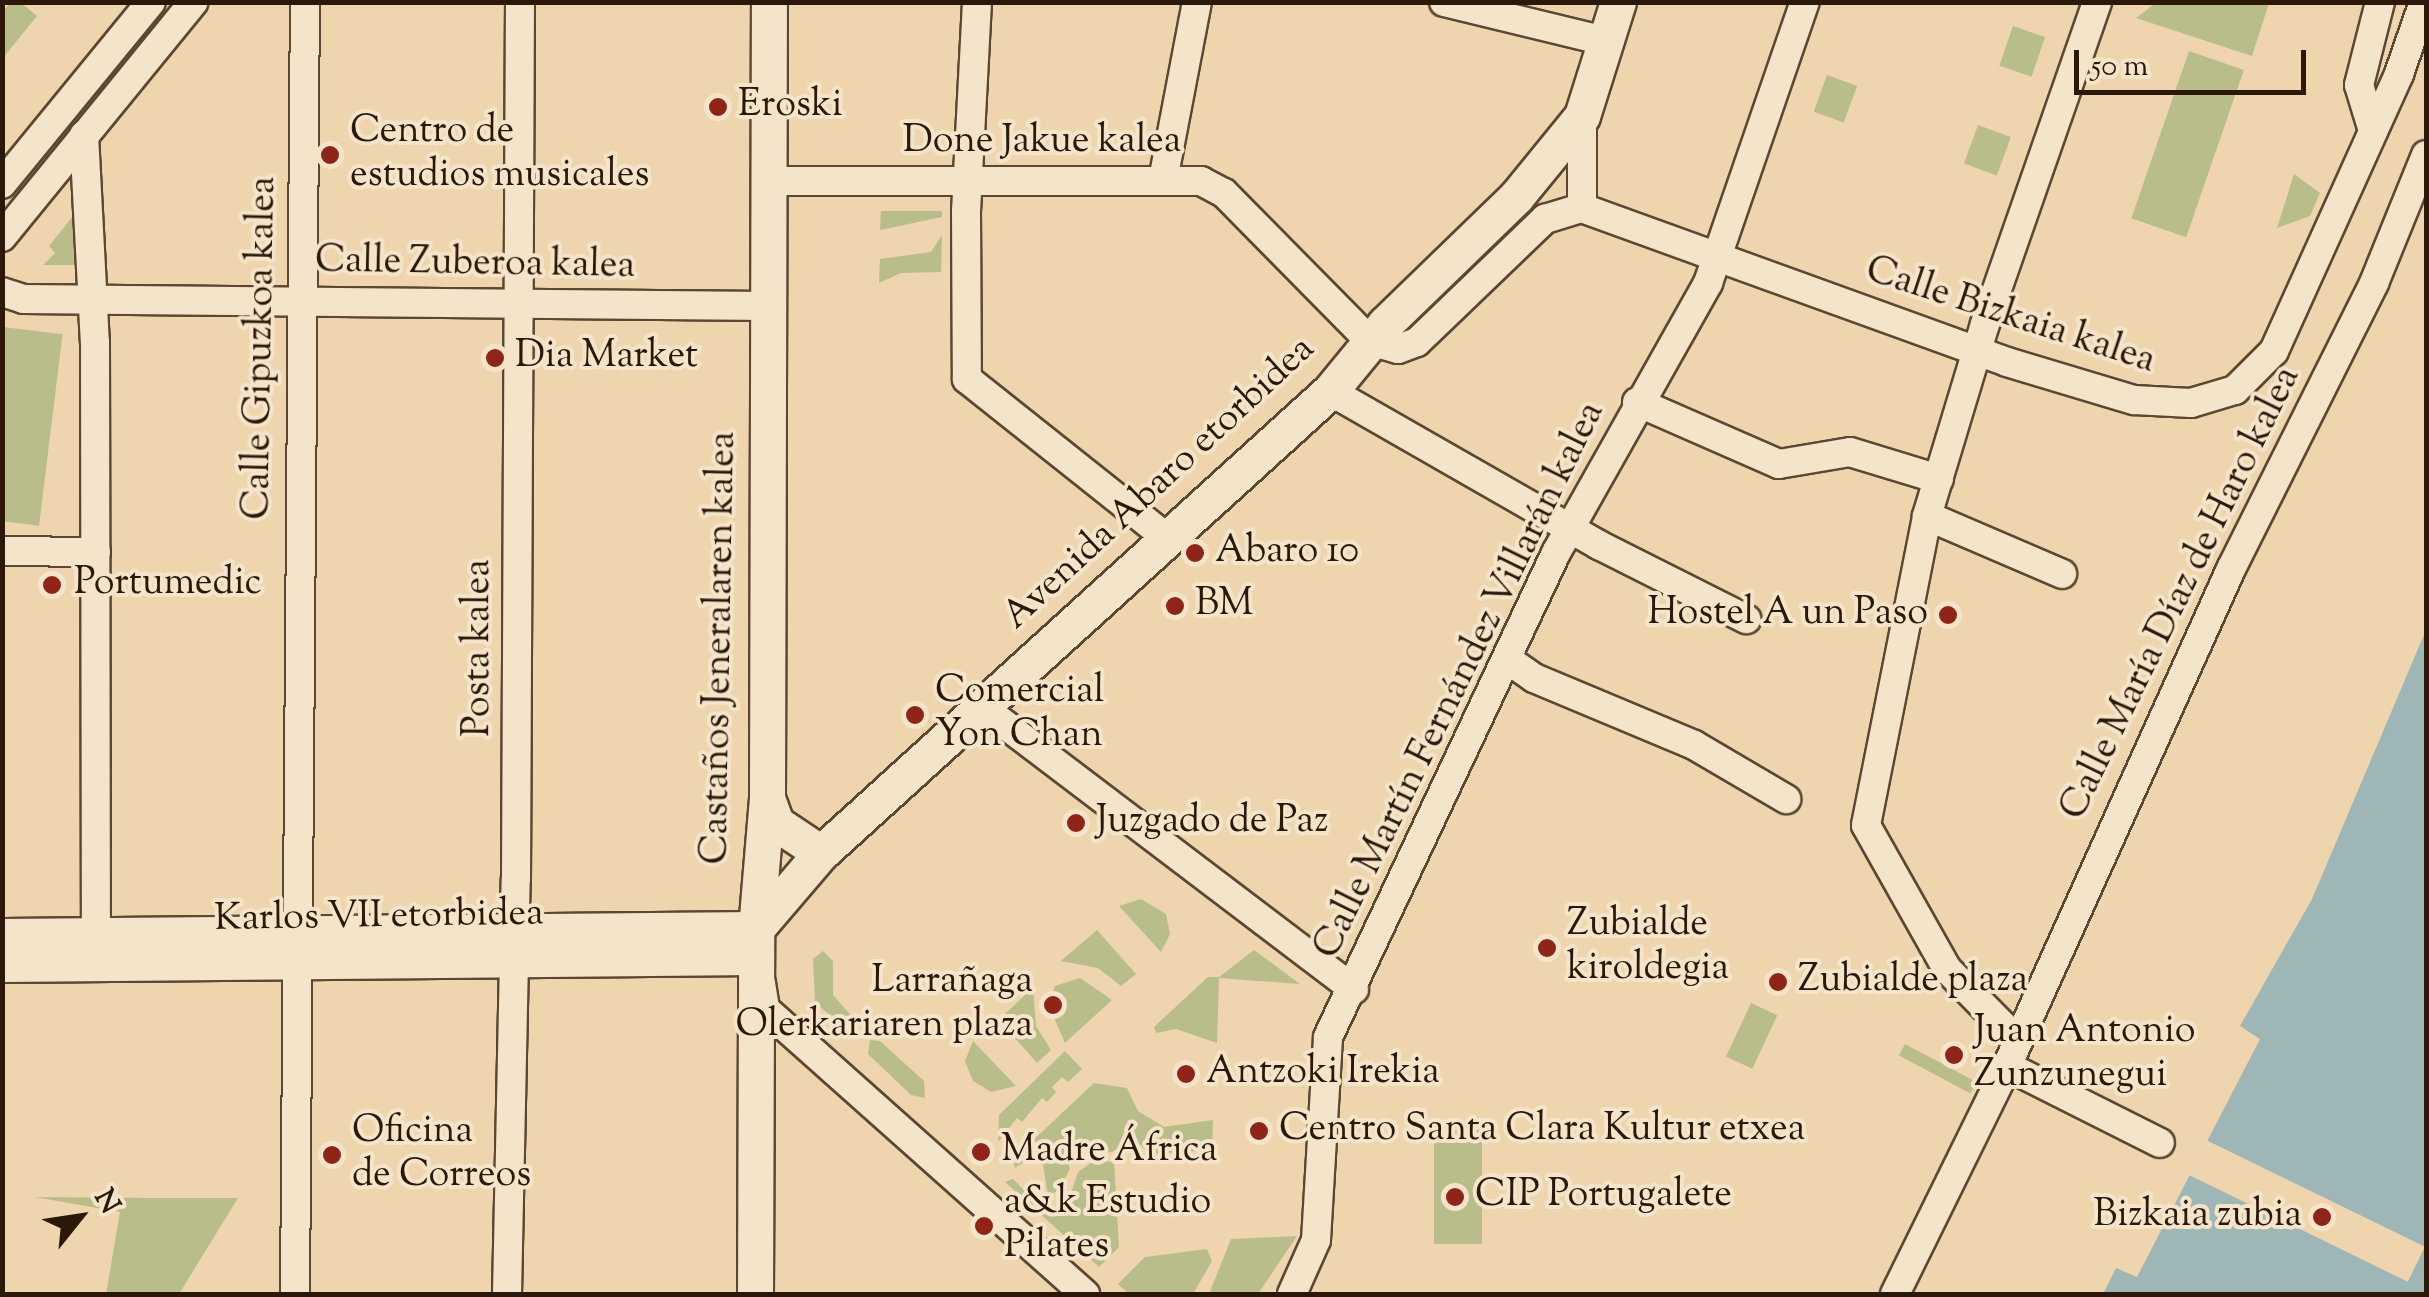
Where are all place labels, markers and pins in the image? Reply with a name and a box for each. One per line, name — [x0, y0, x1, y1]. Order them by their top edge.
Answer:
place label: Eroski — [738, 84, 842, 130]
marker: Eroski — [707, 96, 729, 118]
place label: Centro de estudios musicales — [350, 110, 649, 200]
marker: Centro de estudios musicales — [319, 144, 341, 166]
place label: Dia Market — [515, 335, 698, 381]
marker: Dia Market — [484, 347, 506, 369]
place label: Abaro 10 — [1215, 530, 1359, 576]
marker: Abaro 10 — [1184, 542, 1206, 564]
place label: Portumedic — [74, 562, 262, 608]
marker: Portumedic — [39, 572, 65, 598]
place label: BM — [1195, 583, 1253, 629]
place label: Hostel A un Paso — [1647, 592, 1928, 638]
marker: BM — [1164, 595, 1186, 617]
marker: Hostel A un Paso — [1937, 604, 1959, 626]
place label: Comercial Yon Chan — [935, 670, 1104, 759]
marker: Comercial Yon Chan — [904, 704, 926, 726]
place label: Juzgado de Paz — [1096, 800, 1328, 846]
marker: Juzgado de Paz — [1065, 812, 1087, 834]
place label: Zubialde kiroldegia — [1567, 903, 1729, 992]
marker: Zubialde kiroldegia — [1536, 937, 1558, 959]
place label: Zubialde plaza — [1798, 959, 2028, 1005]
place label: Larrañaga Olerkariaren plaza — [735, 960, 1033, 1050]
marker: Zubialde plaza — [1767, 971, 1789, 993]
marker: Larrañaga Olerkariaren plaza — [1042, 994, 1064, 1016]
place label: Juan Antonio Zunzunegui — [1974, 1010, 2196, 1100]
marker: Juan Antonio Zunzunegui — [1943, 1044, 1965, 1066]
place label: Antzoki Irekia — [1206, 1051, 1440, 1097]
marker: Antzoki Irekia — [1175, 1063, 1197, 1085]
place label: Centro Santa Clara Kultur etxea — [1279, 1108, 1805, 1154]
place label: Oficina de Correos — [352, 1110, 531, 1200]
marker: Centro Santa Clara Kultur etxea — [1248, 1120, 1270, 1142]
place label: Madre África — [1001, 1129, 1218, 1175]
marker: Madre África — [970, 1141, 992, 1163]
marker: Oficina de Correos — [321, 1144, 343, 1166]
place label: CIP Portugalete — [1475, 1174, 1732, 1220]
place label: a&k Estudio Pilates — [1004, 1181, 1211, 1270]
marker: CIP Portugalete — [1444, 1186, 1466, 1208]
place label: Bizkaia zubia — [2093, 1194, 2302, 1240]
marker: Bizkaia zubia — [2311, 1206, 2333, 1228]
marker: a&k Estudio Pilates — [973, 1215, 995, 1237]

